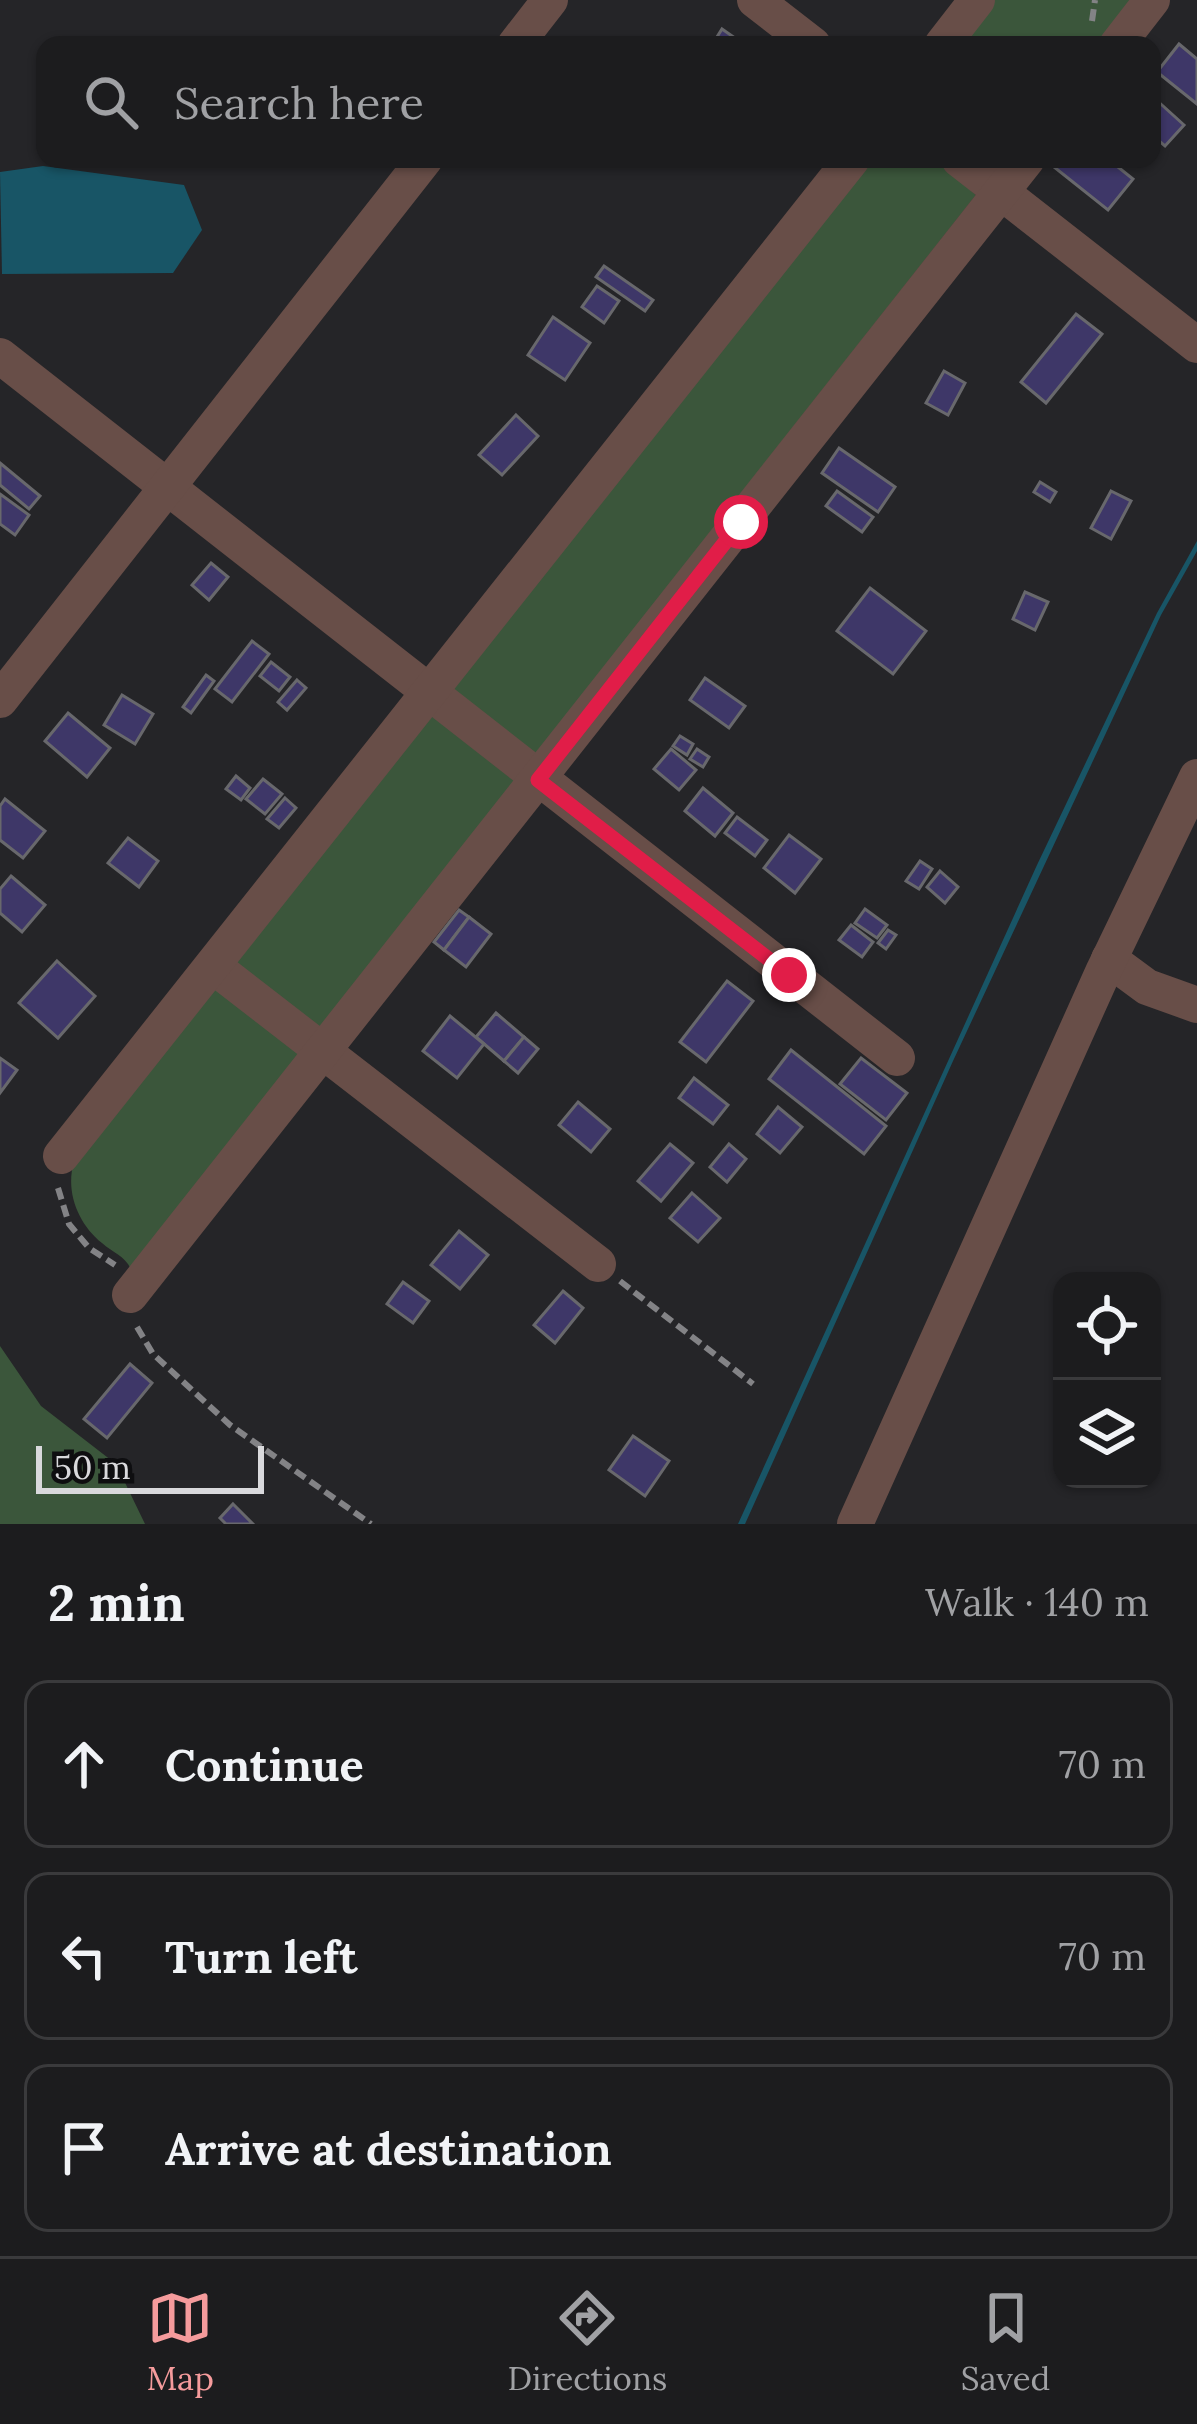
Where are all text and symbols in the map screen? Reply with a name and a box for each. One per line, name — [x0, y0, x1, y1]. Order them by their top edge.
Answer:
search box — [36, 36, 1161, 168]
icon: search — [78, 69, 144, 135]
text: Search here — [174, 74, 424, 131]
route start — [714, 495, 768, 549]
route end — [762, 948, 816, 1002]
map controls — [1053, 1272, 1161, 1488]
button: locate — [1053, 1272, 1161, 1380]
button: layers — [1053, 1380, 1161, 1488]
scale bar — [36, 1440, 264, 1493]
text: 50 m — [54, 1446, 131, 1488]
text: 2 min — [48, 1570, 185, 1635]
text: Walk · 140 m — [925, 1577, 1149, 1627]
icon: ahead — [51, 1731, 117, 1797]
text: Continue — [165, 1736, 364, 1793]
text: 70 m — [1059, 1739, 1146, 1789]
icon: left — [51, 1923, 117, 1989]
text: Turn left — [165, 1928, 358, 1985]
text: 70 m — [1059, 1931, 1146, 1981]
icon: arrive — [51, 2115, 117, 2181]
text: Arrive at destination — [165, 2120, 612, 2177]
tab: Map — [147, 2285, 214, 2399]
tab: Directions — [508, 2285, 667, 2399]
tab: Saved — [961, 2285, 1050, 2399]

